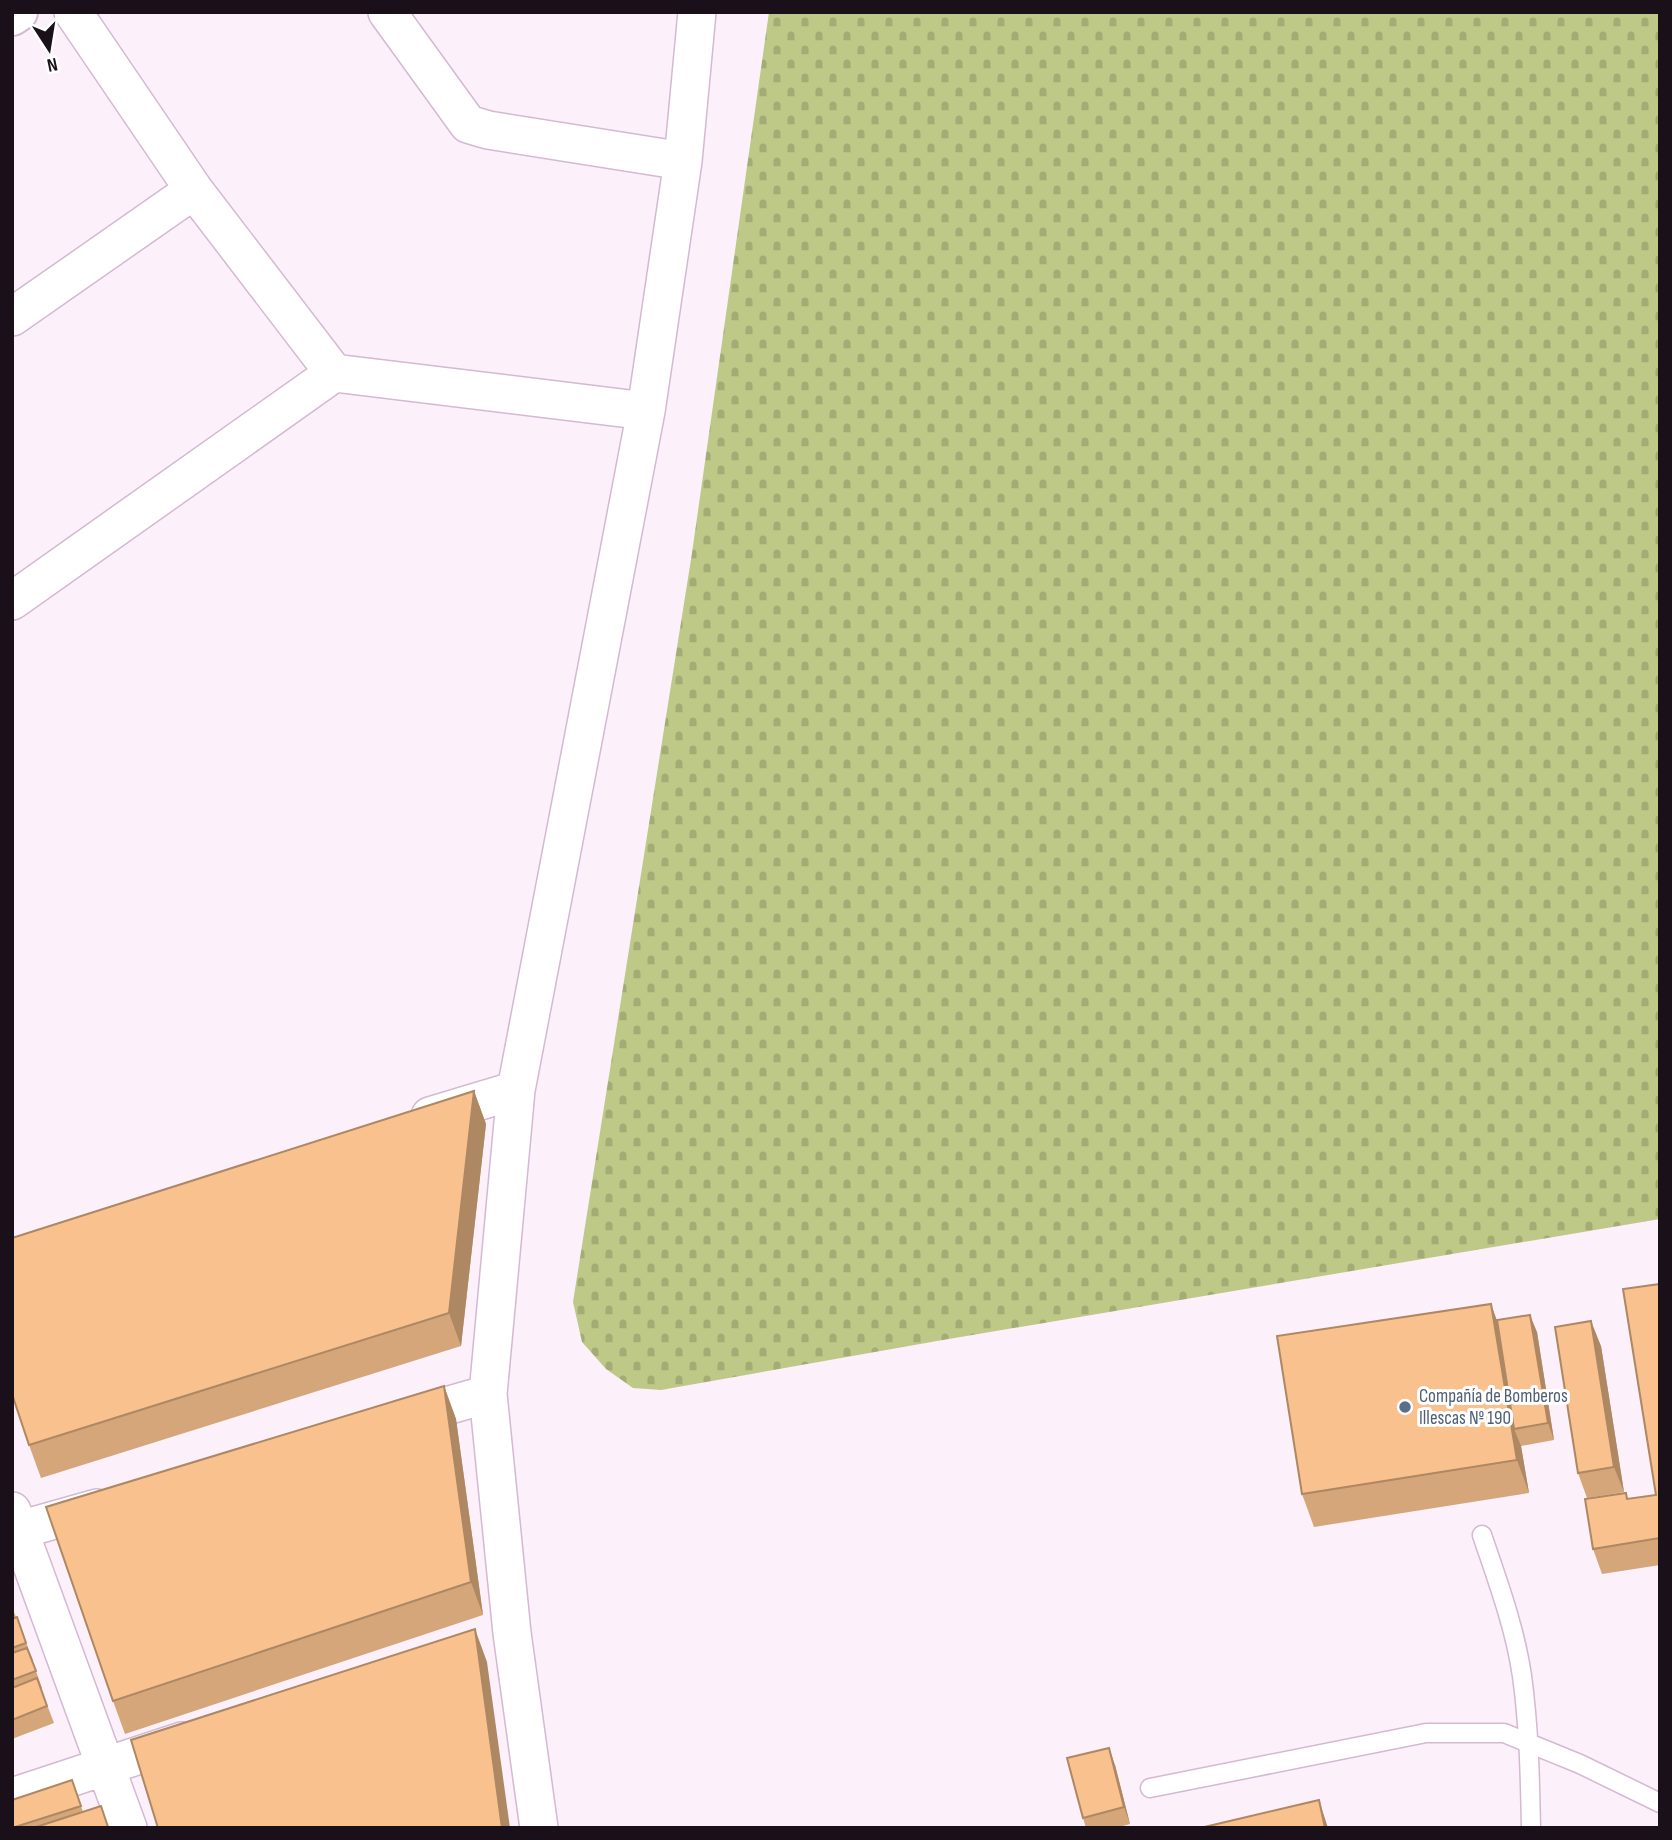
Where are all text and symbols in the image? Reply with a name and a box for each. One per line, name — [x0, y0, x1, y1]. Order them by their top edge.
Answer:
north arrow — [14, 14, 84, 84]
text: N — [45, 52, 60, 76]
place label: Compañía de Bomberos Illescas Nº 190 — [1419, 1385, 1568, 1430]
marker: Compañía de Bomberos Illescas Nº 190 — [1397, 1399, 1413, 1415]

